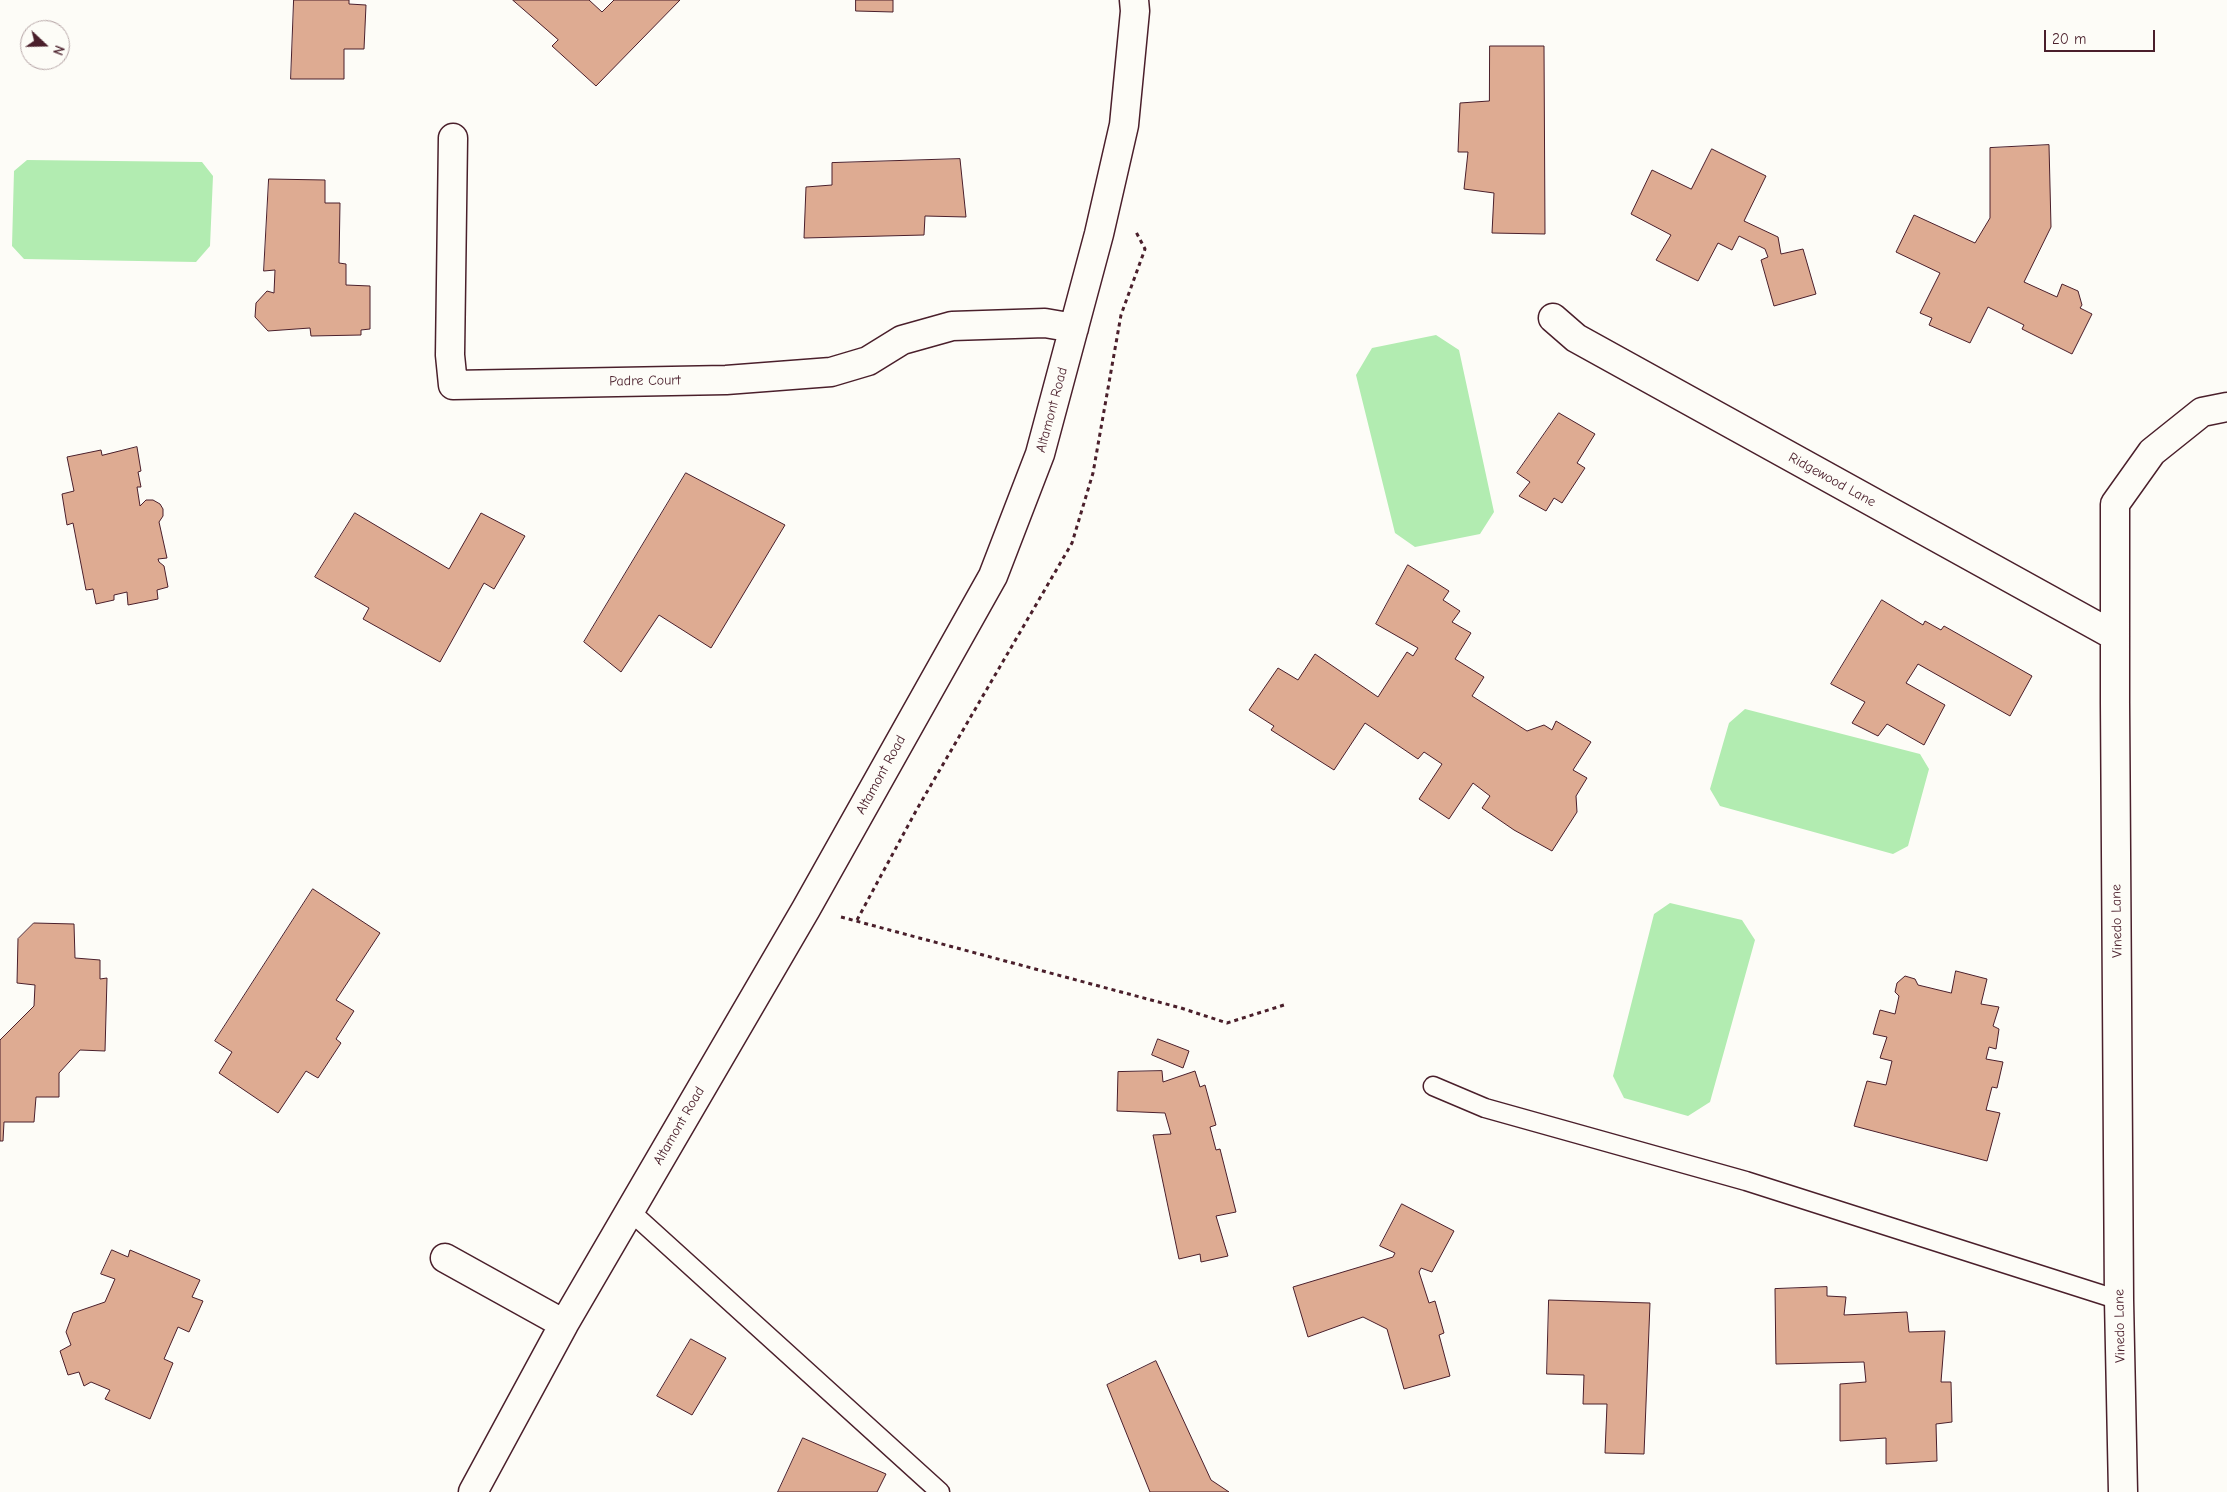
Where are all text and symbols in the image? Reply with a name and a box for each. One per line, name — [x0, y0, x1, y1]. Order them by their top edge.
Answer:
north arrow — [20, 20, 70, 70]
scale bar — [2047, 20, 2158, 52]
text: 20 m — [2052, 30, 2086, 48]
text: N — [49, 43, 68, 58]
street label: Altamont Road — [1033, 365, 1071, 455]
street label: Padre Court — [609, 372, 681, 390]
street label: Ridgewood Lane — [1785, 449, 1879, 511]
street label: Altamont Road — [852, 733, 910, 817]
street label: Vinedo Lane — [2108, 884, 2126, 958]
street label: Altamont Road — [650, 1084, 708, 1168]
street label: Vinedo Lane — [2111, 1289, 2129, 1363]

